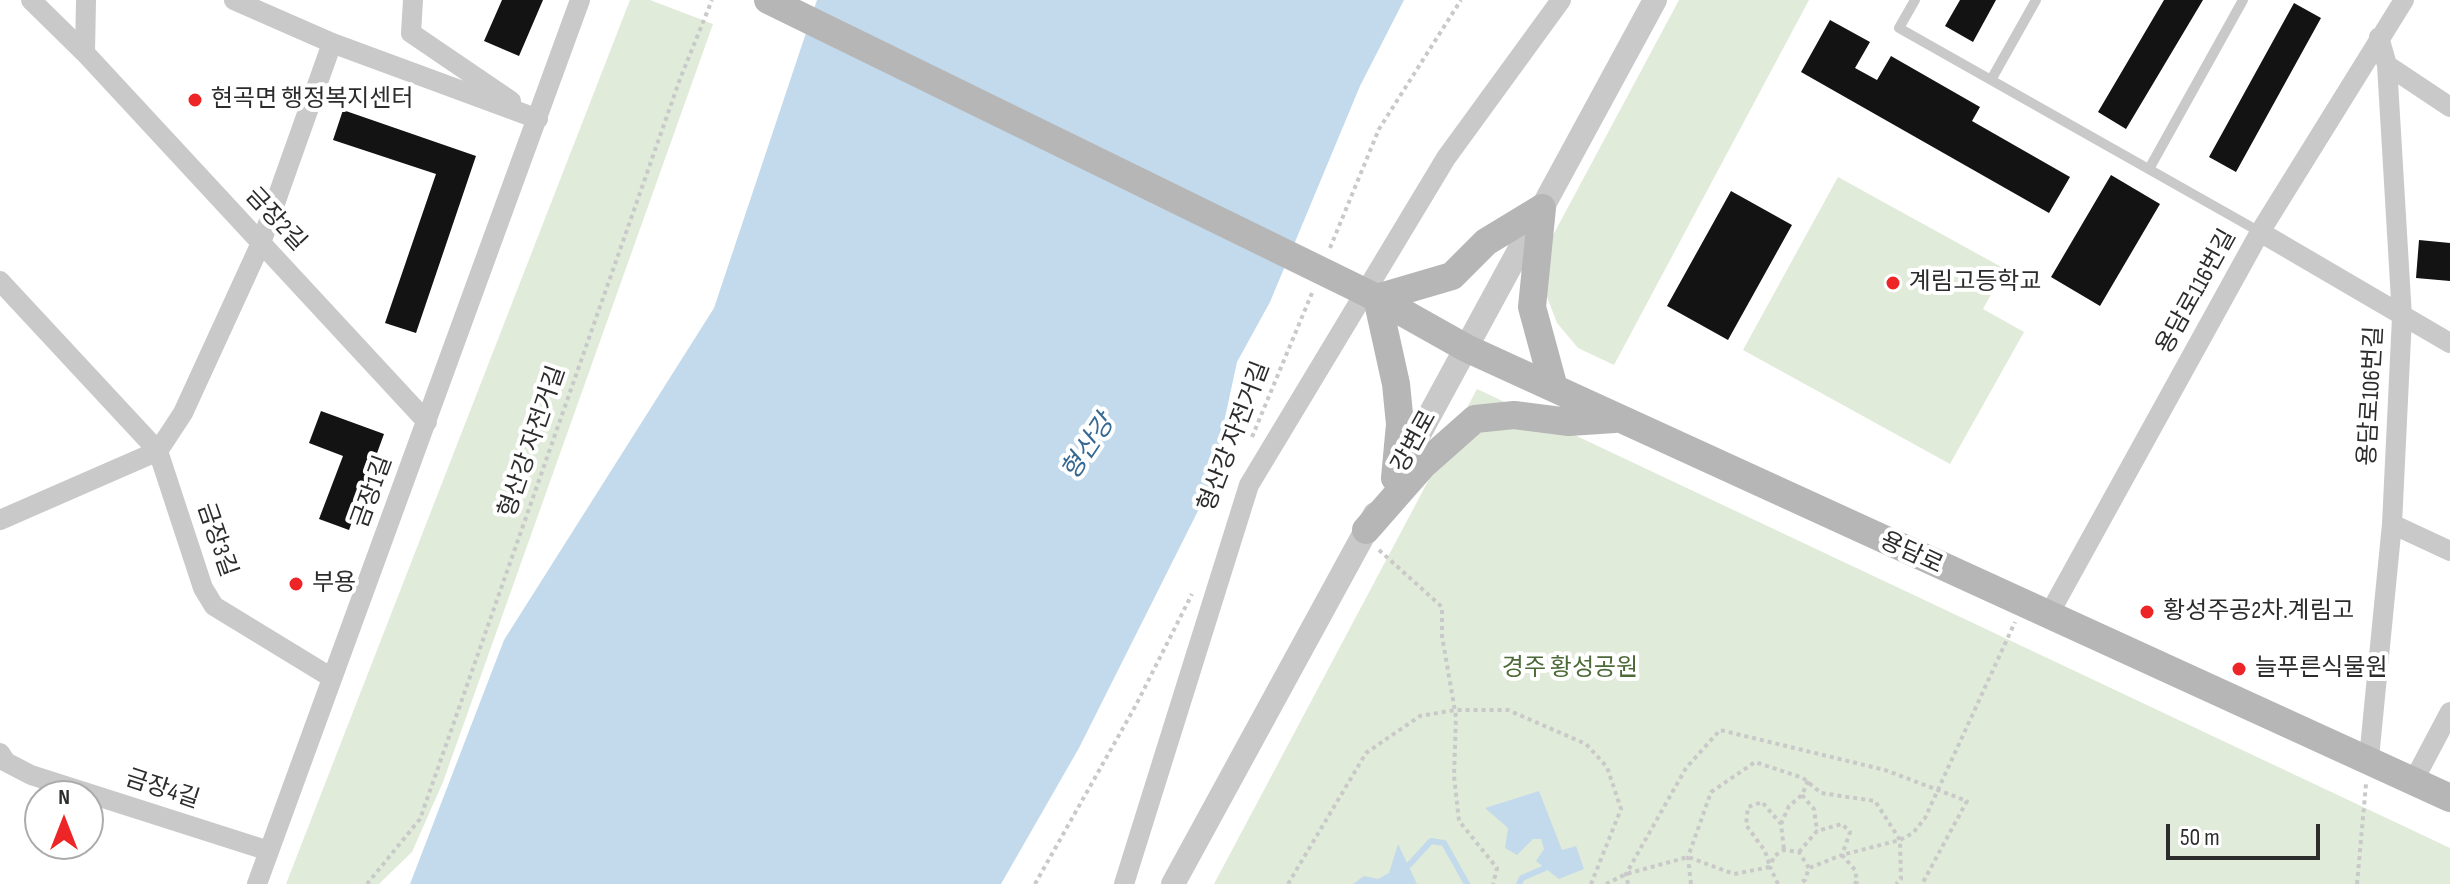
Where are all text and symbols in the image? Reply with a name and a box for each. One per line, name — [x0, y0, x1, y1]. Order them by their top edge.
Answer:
place label: 현곡면 행정복지센터 — [211, 86, 414, 114]
marker: 현곡면 행정복지센터 — [186, 91, 204, 109]
street label: 금장2길 — [239, 182, 311, 258]
street label: 용담로116번길 — [2151, 225, 2243, 359]
place label: 계림고등학교 — [1909, 269, 2041, 297]
marker: 계림고등학교 — [1884, 274, 1902, 292]
street label: 용담로106번길 — [2354, 325, 2390, 467]
street label: 형산강 자전거길 — [1193, 358, 1277, 516]
street label: 형산강 자전거길 — [494, 362, 572, 522]
street label: 강변로 — [1386, 406, 1444, 478]
water label: 형산강 — [1056, 410, 1122, 486]
street label: 금장1길 — [347, 452, 399, 532]
street label: 금장3길 — [190, 499, 242, 581]
street label: 용담로 — [1875, 527, 1947, 581]
place label: 부용 — [312, 570, 356, 598]
marker: 부용 — [287, 575, 305, 593]
place label: 황성주공2차.계림고 — [2163, 598, 2354, 626]
marker: 황성주공2차.계림고 — [2138, 603, 2156, 621]
park label: 경주 황성공원 — [1502, 655, 1638, 683]
place label: 늘푸른식물원 — [2255, 655, 2387, 683]
marker: 늘푸른식물원 — [2230, 660, 2248, 678]
street label: 금장4길 — [121, 765, 203, 815]
north arrow — [24, 780, 104, 860]
text: N — [58, 784, 70, 811]
scale bar — [2170, 808, 2324, 858]
text: 50 m — [2180, 823, 2220, 852]

